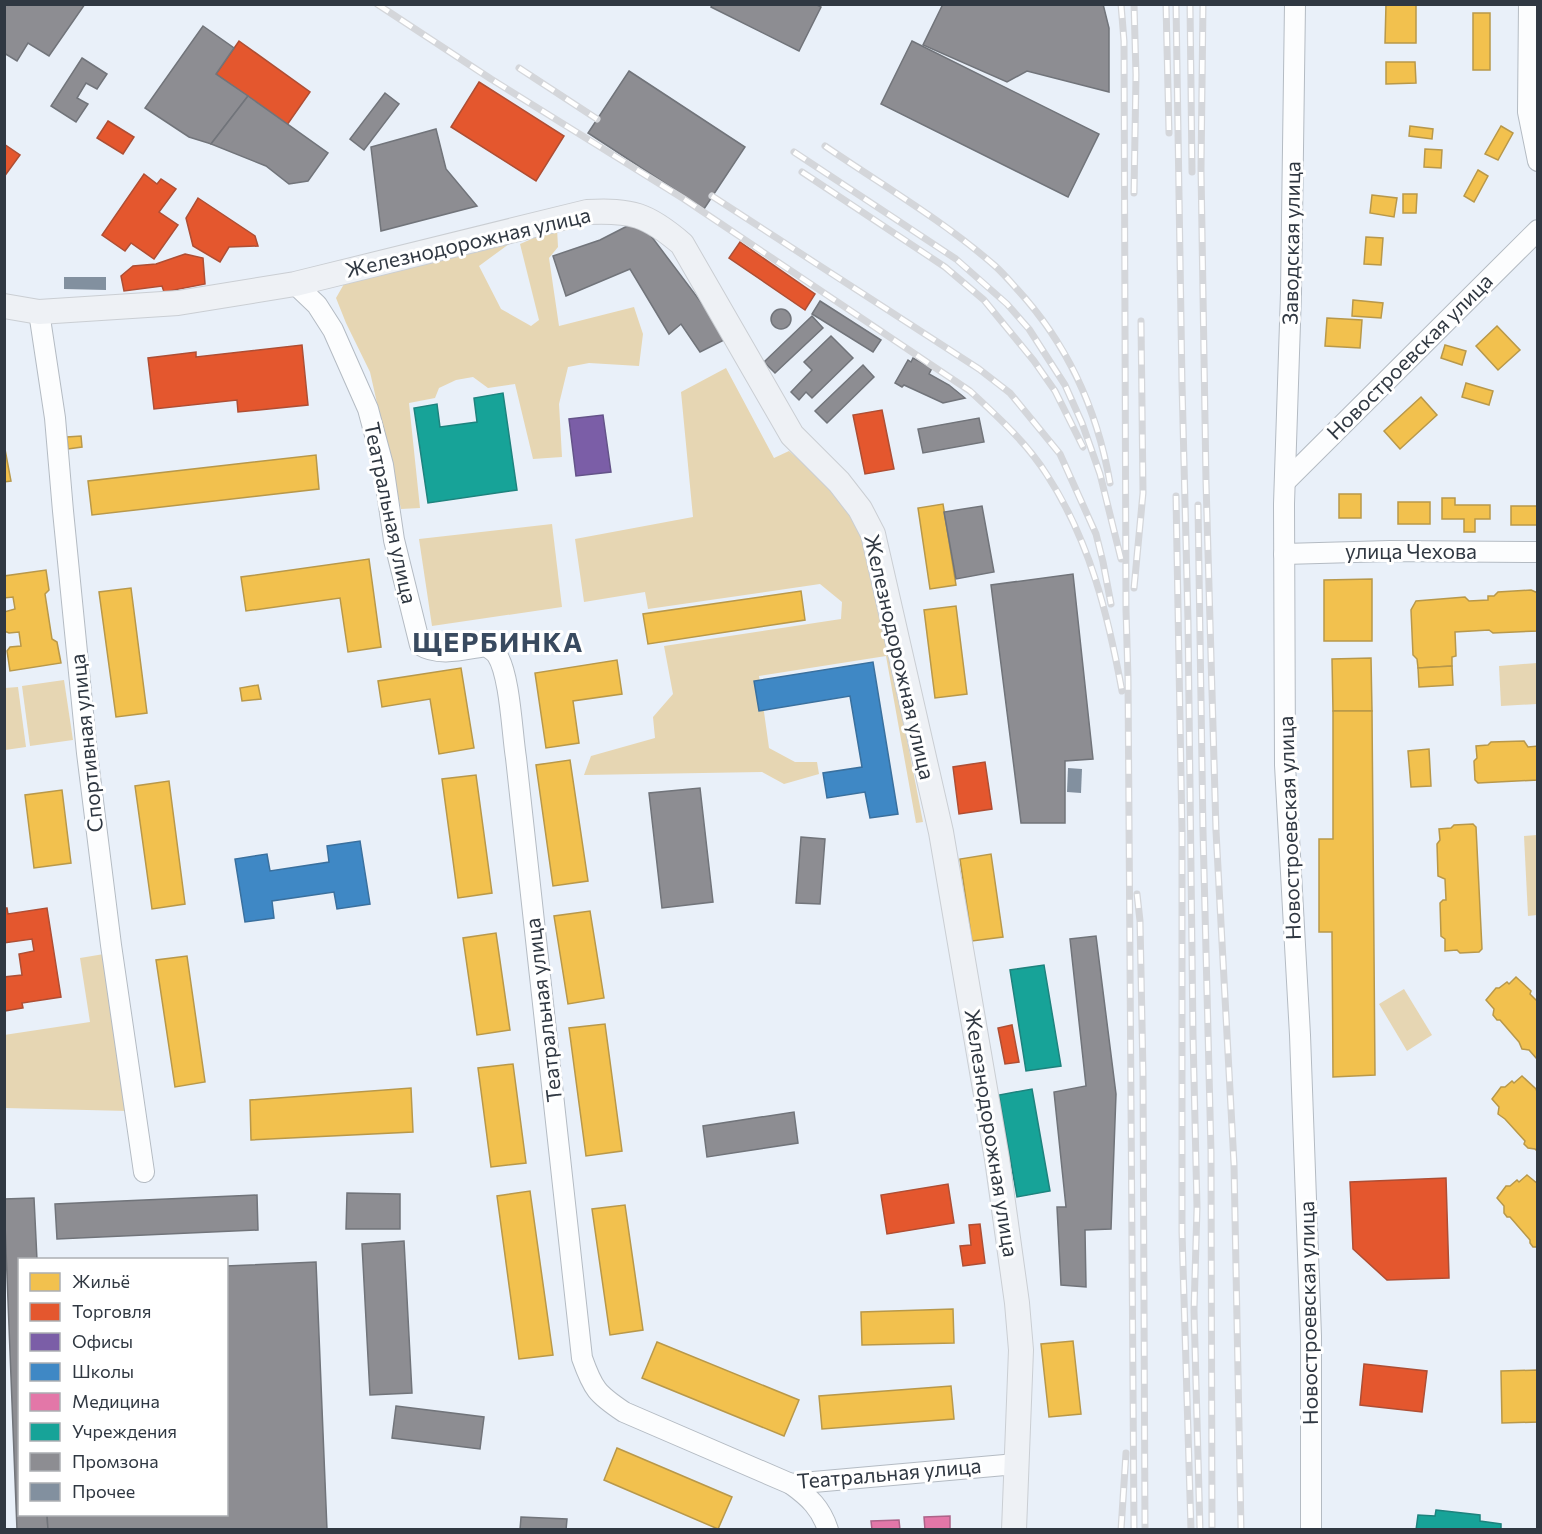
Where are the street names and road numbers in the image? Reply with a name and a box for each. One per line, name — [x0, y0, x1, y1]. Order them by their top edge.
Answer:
street label: Заводская улица — [1277, 161, 1304, 325]
street label: Железнодорожная улица — [343, 201, 593, 282]
street label: Новостроевская улица — [1321, 268, 1497, 444]
street label: Театральная улица — [360, 420, 423, 606]
street label: Железнодорожная улица — [860, 532, 941, 782]
street label: улица Чехова — [1345, 538, 1477, 563]
street label: Спортивная улица — [64, 653, 107, 834]
street label: Новостроевская улица — [1272, 716, 1305, 941]
street label: Театральная улица — [519, 917, 566, 1104]
street label: Железнодорожная улица — [961, 1007, 1024, 1259]
street label: Новостроевская улица — [1293, 1201, 1322, 1425]
street label: Театральная улица — [796, 1452, 982, 1493]

